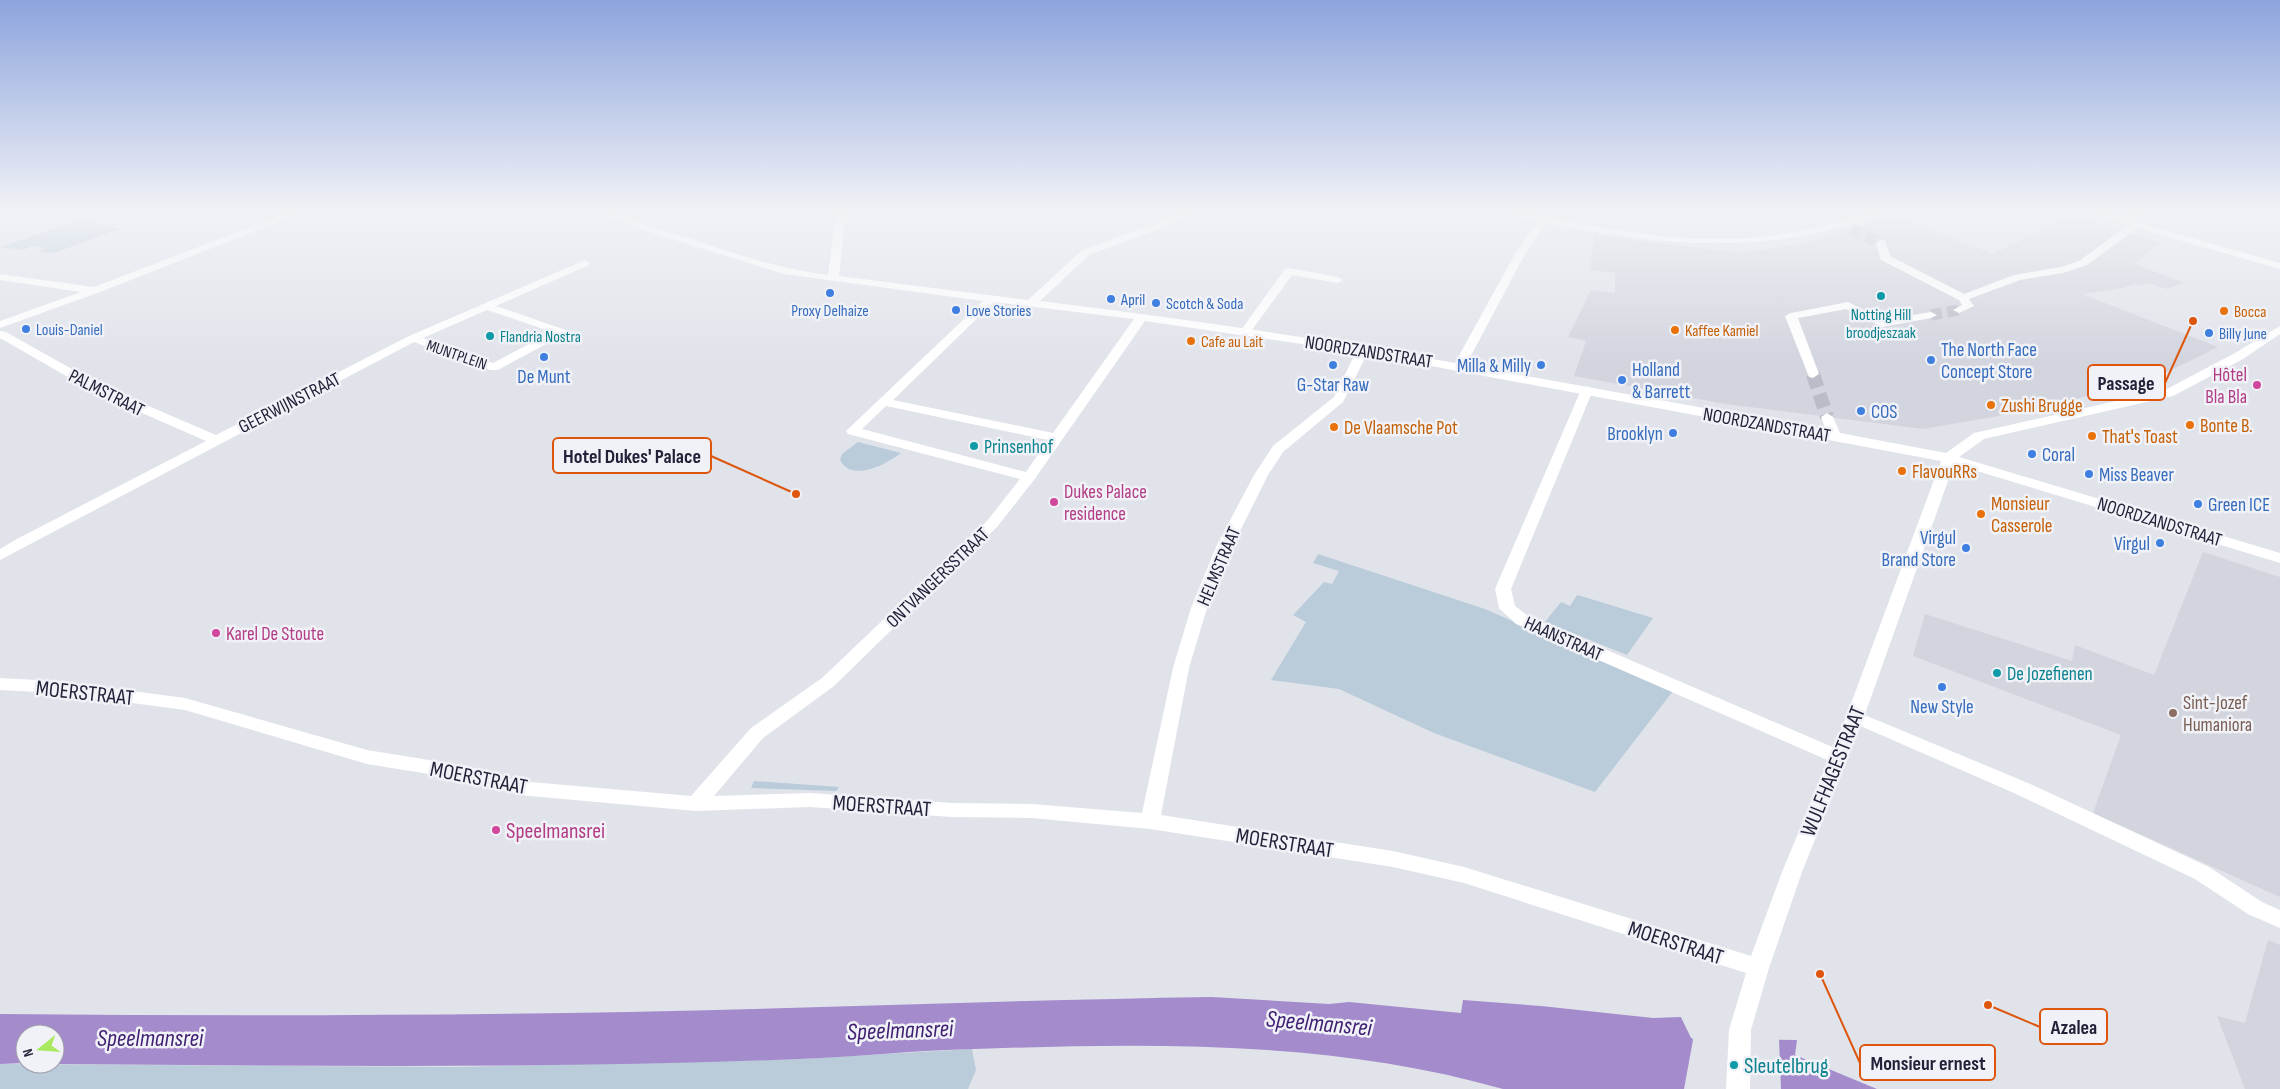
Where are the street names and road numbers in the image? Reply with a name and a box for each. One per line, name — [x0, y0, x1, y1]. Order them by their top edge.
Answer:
street label: NOORDZANDSTRAAT — [1303, 331, 1435, 374]
street label: MUNTPLEIN — [424, 336, 489, 375]
street label: PALMSTRAAT — [65, 365, 148, 422]
street label: GEERWIJNSTRAAT — [235, 368, 345, 439]
street label: NOORDZANDSTRAAT — [1701, 403, 1833, 448]
street label: NOORDZANDSTRAAT — [2095, 493, 2225, 552]
street label: ONTVANGERSSTRAAT — [882, 523, 995, 633]
street label: HELMSTRAAT — [1192, 523, 1246, 610]
street label: HAANSTRAAT — [1520, 612, 1607, 667]
street label: MOERSTRAAT — [34, 675, 135, 712]
street label: WULFHAGESTRAAT — [1795, 703, 1872, 841]
street label: MOERSTRAAT — [428, 756, 530, 801]
street label: MOERSTRAAT — [832, 790, 932, 823]
street label: MOERSTRAAT — [1234, 822, 1336, 865]
street label: MOERSTRAAT — [1625, 915, 1727, 972]

